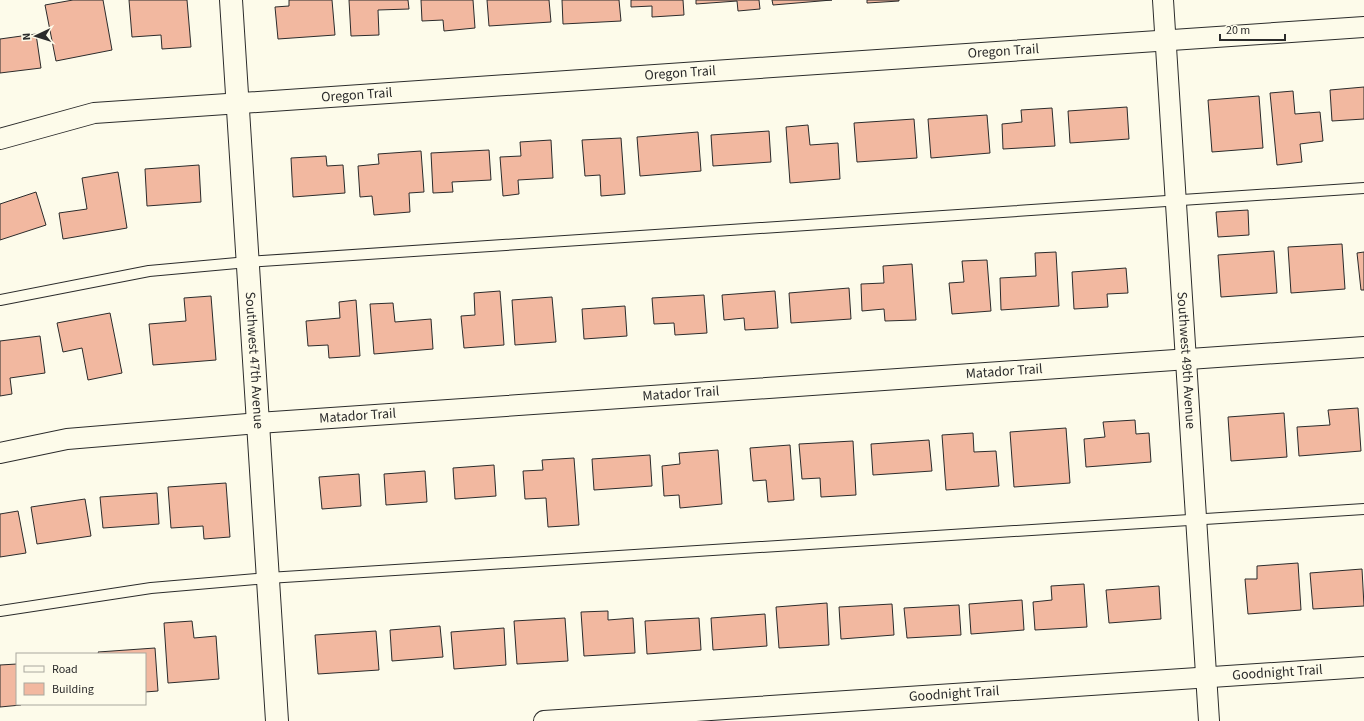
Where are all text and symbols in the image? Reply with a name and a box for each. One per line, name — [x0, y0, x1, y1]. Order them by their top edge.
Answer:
north arrow — [16, 16, 56, 56]
scale bar — [1220, 16, 1285, 42]
text: 20 m — [1226, 22, 1250, 39]
text: N — [19, 32, 34, 41]
street label: Oregon Trail — [967, 39, 1040, 64]
street label: Oregon Trail — [644, 61, 717, 86]
street label: Oregon Trail — [321, 83, 394, 108]
street label: Southwest 47th Avenue — [240, 291, 268, 430]
street label: Southwest 49th Avenue — [1172, 291, 1200, 430]
street label: Matador Trail — [965, 359, 1044, 384]
street label: Matador Trail — [642, 381, 720, 407]
street label: Matador Trail — [319, 404, 397, 429]
legend — [16, 653, 146, 705]
street label: Goodnight Trail — [1232, 660, 1324, 686]
text: Road — [52, 661, 78, 678]
text: Building — [52, 681, 94, 698]
street label: Goodnight Trail — [908, 681, 1000, 707]

